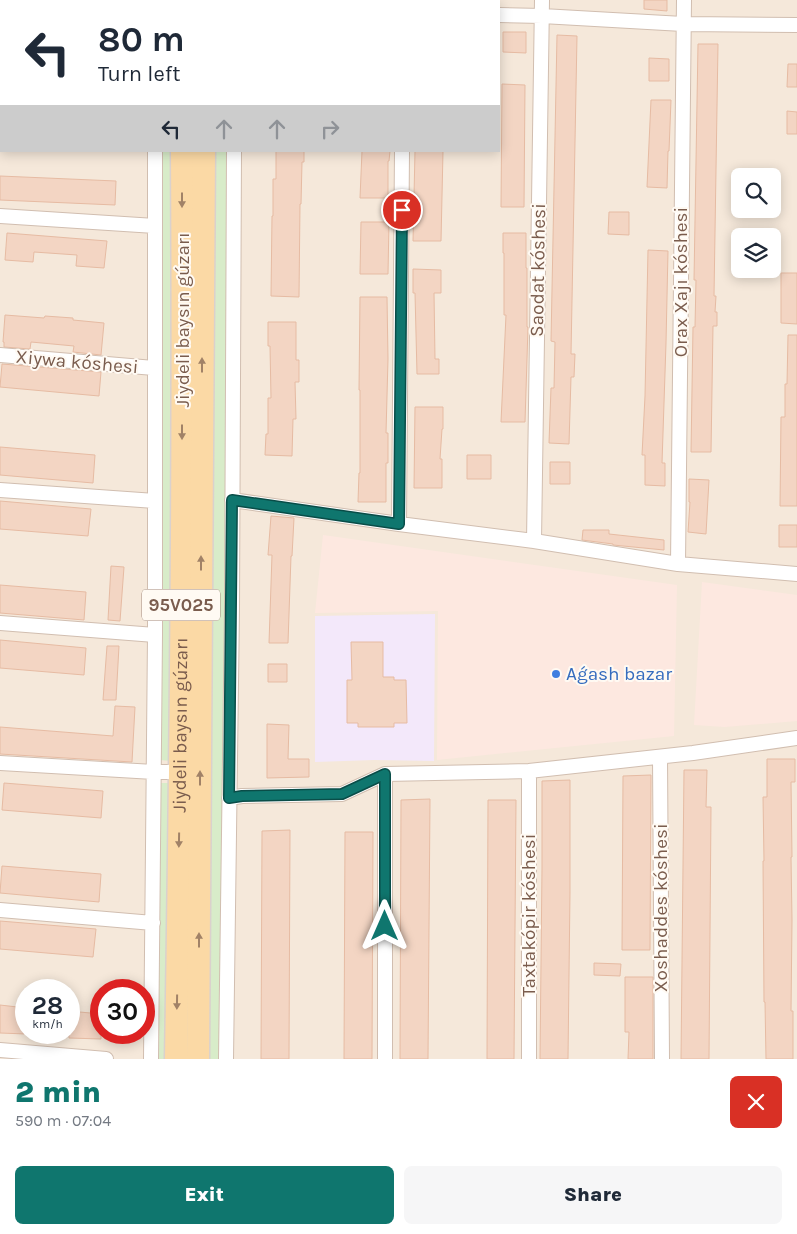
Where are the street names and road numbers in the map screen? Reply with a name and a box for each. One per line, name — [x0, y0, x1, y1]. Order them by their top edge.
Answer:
street label: Saodat kóshesi — [526, 203, 550, 337]
street label: Orax Xajı kóshesi — [670, 207, 692, 357]
street label: Jiydeli baysın gúzarı — [172, 232, 194, 408]
street label: Xiywa kóshesi — [15, 346, 139, 378]
road number: 95V025 — [142, 590, 220, 620]
street label: Jiydeli baysın gúzarı — [169, 637, 192, 813]
street label: Xoshaddes kóshesi — [650, 823, 672, 993]
street label: Taxtakópir kóshesi — [518, 834, 540, 996]

